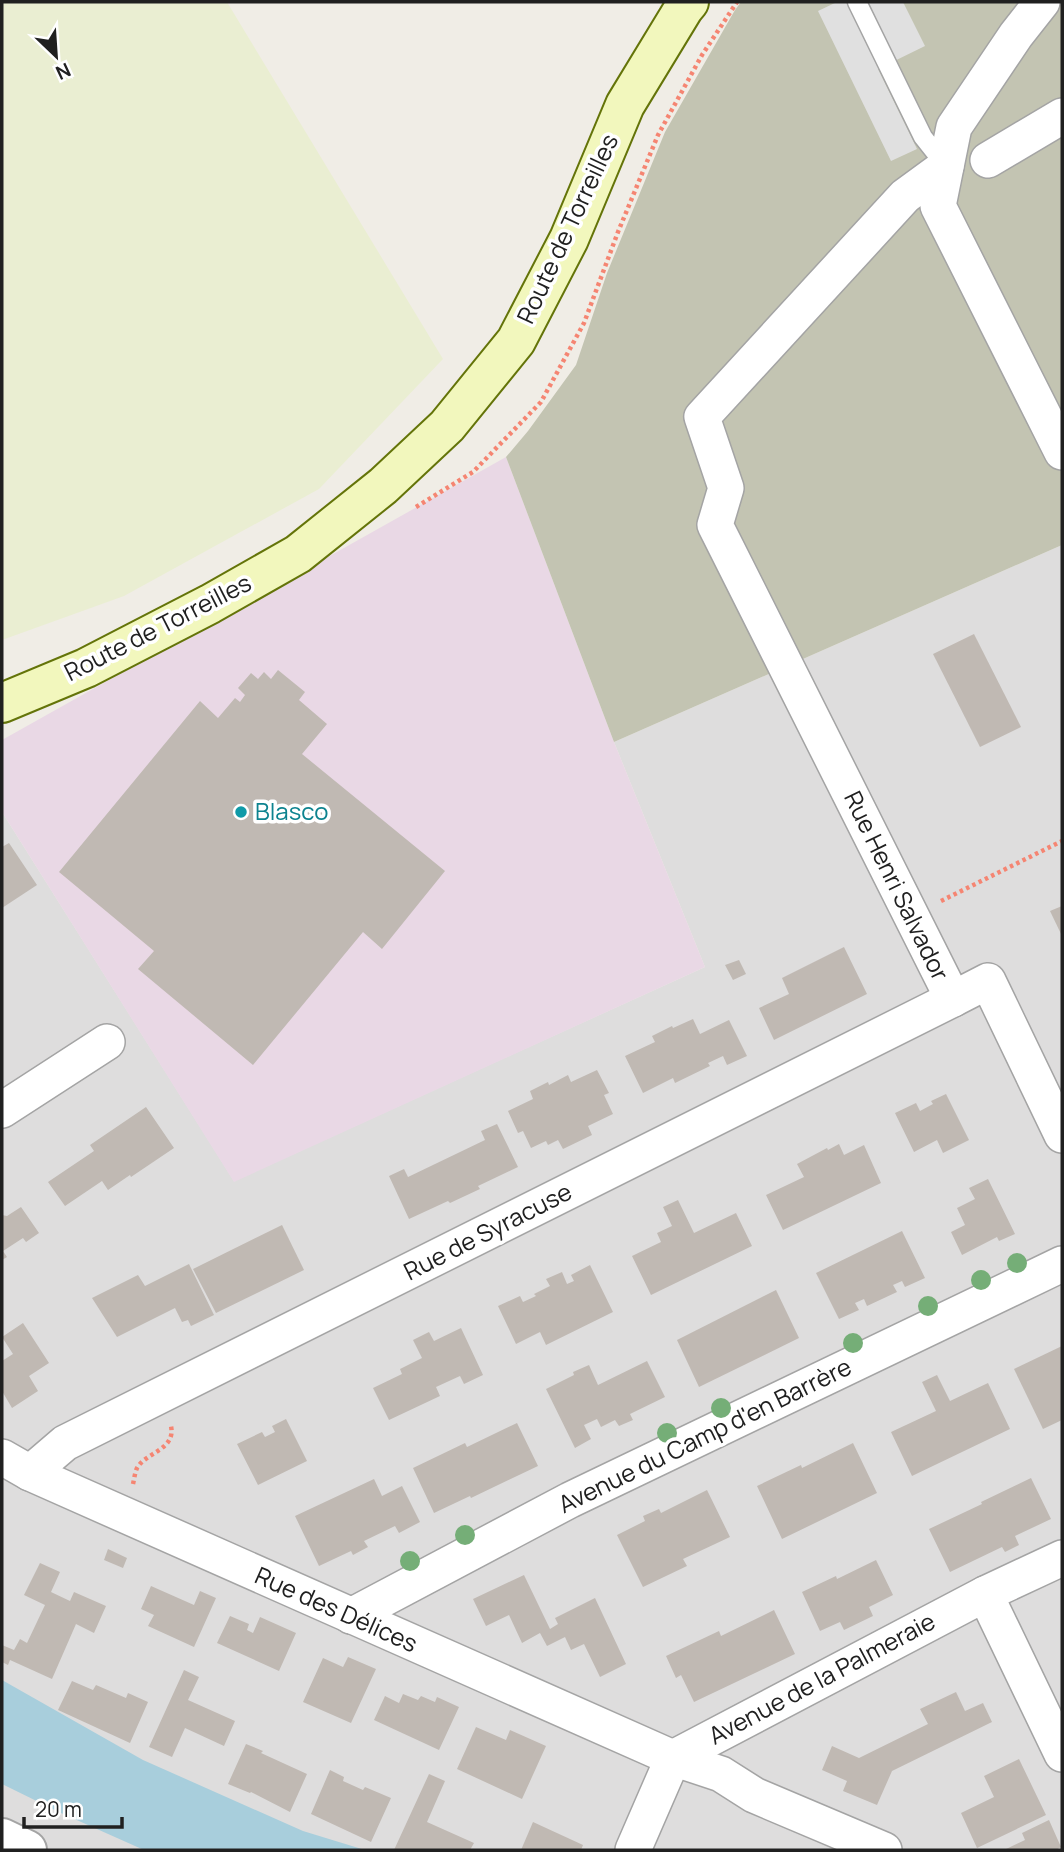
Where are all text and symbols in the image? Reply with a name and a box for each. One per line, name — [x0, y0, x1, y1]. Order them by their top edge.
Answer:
north arrow — [21, 21, 91, 91]
text: N — [52, 57, 75, 86]
street label: Route de Torreilles — [508, 128, 625, 329]
street label: Route de Torreilles — [58, 565, 256, 688]
street label: Rue Henri Salvador — [837, 785, 958, 986]
place label: Blasco — [255, 794, 328, 827]
marker: Blasco — [233, 804, 249, 820]
street label: Rue de Syracuse — [398, 1174, 577, 1287]
street label: Avenue du Camp d'en Barrère — [552, 1349, 856, 1520]
street label: Rue des Délices — [250, 1558, 423, 1659]
street label: Avenue de la Palmeraie — [702, 1604, 940, 1751]
scale bar — [24, 1786, 122, 1830]
text: 20 m — [35, 1795, 82, 1823]

